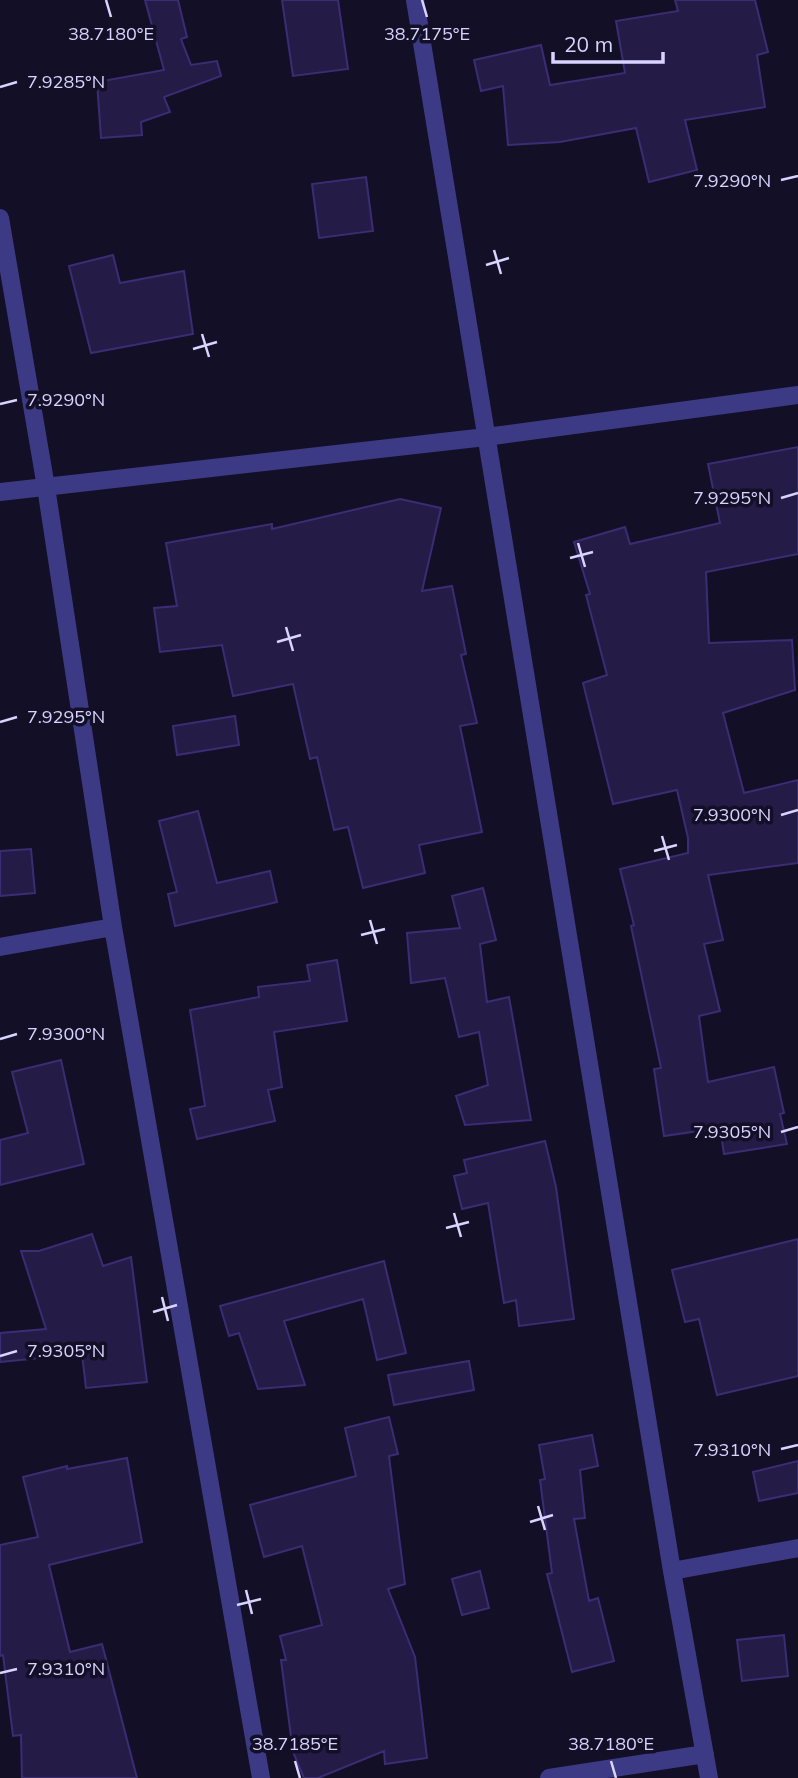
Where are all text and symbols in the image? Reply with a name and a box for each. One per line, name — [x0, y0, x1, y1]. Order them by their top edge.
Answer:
scale bar — [553, 21, 663, 65]
text: 38.7180°E — [68, 22, 154, 45]
text: 38.7175°E — [384, 22, 470, 45]
text: 20 m — [564, 31, 613, 57]
text: 7.9285°N — [27, 70, 105, 93]
text: 7.9290°N — [693, 169, 771, 192]
text: 7.9290°N — [27, 388, 105, 411]
text: 7.9295°N — [693, 486, 771, 509]
text: 7.9295°N — [27, 705, 105, 728]
text: 7.9300°N — [693, 803, 771, 826]
text: 7.9300°N — [27, 1022, 105, 1045]
text: 7.9305°N — [693, 1120, 771, 1143]
text: 7.9305°N — [27, 1339, 105, 1362]
text: 7.9310°N — [693, 1438, 771, 1461]
text: 7.9310°N — [27, 1657, 105, 1680]
text: 38.7185°E — [252, 1732, 338, 1755]
text: 38.7180°E — [568, 1732, 654, 1755]

